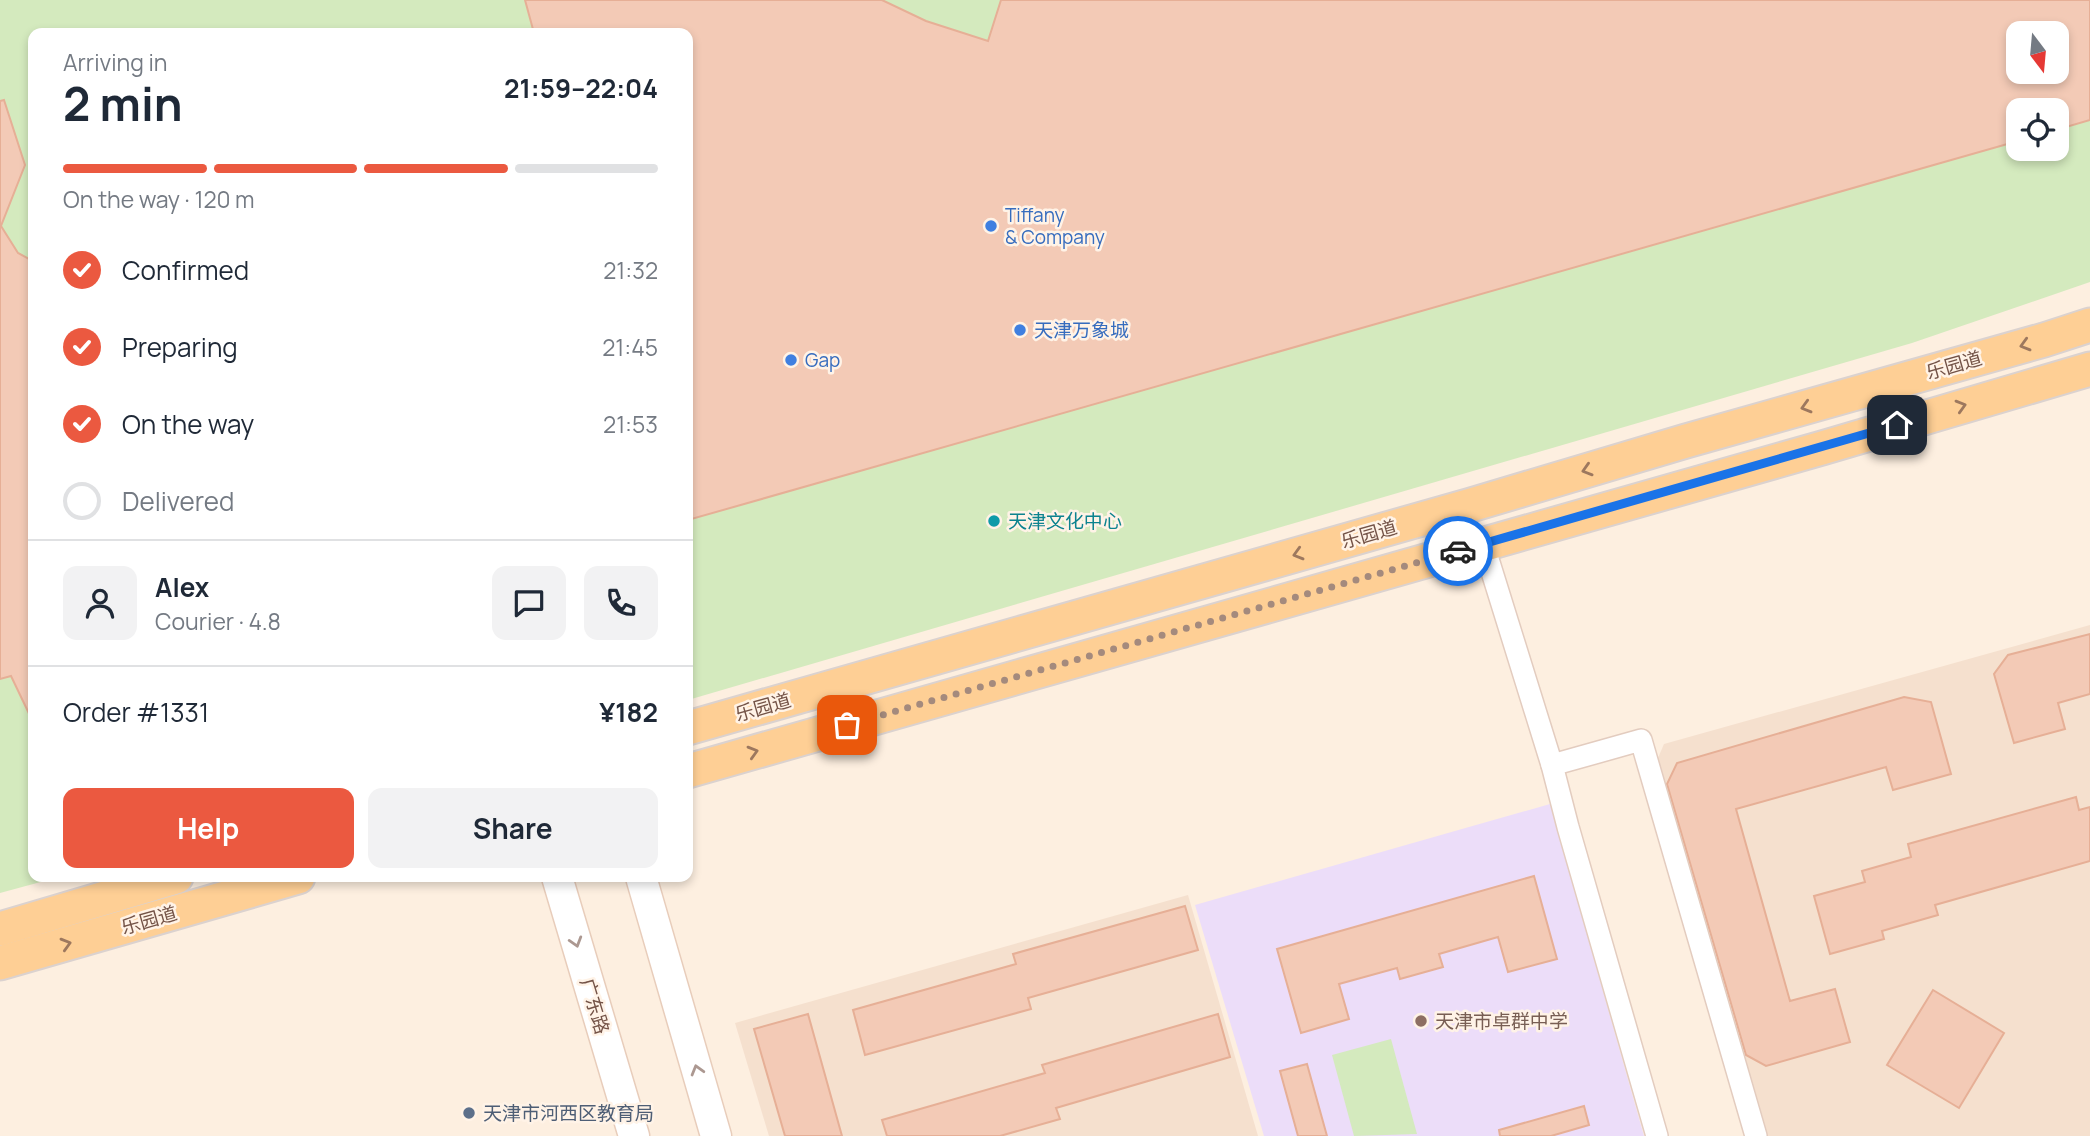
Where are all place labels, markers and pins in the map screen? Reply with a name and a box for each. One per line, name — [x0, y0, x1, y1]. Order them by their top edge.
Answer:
place label: Tiffany & Company — [1005, 202, 1105, 250]
marker: Tiffany & Company — [983, 218, 999, 234]
place label: 天津万象城 — [1034, 317, 1129, 343]
marker: 天津万象城 — [1012, 322, 1028, 338]
place label: Gap — [805, 347, 840, 373]
marker: Gap — [783, 352, 799, 368]
pin — [1867, 395, 1927, 455]
place label: 天津文化中心 — [1008, 508, 1122, 534]
marker: 天津文化中心 — [986, 513, 1002, 529]
pin — [817, 695, 877, 755]
place label: 天津市卓群中学 — [1435, 1008, 1568, 1034]
marker: 天津市卓群中学 — [1413, 1013, 1429, 1029]
place label: 天津市河西区教育局 — [483, 1100, 654, 1126]
marker: 天津市河西区教育局 — [461, 1105, 477, 1121]

